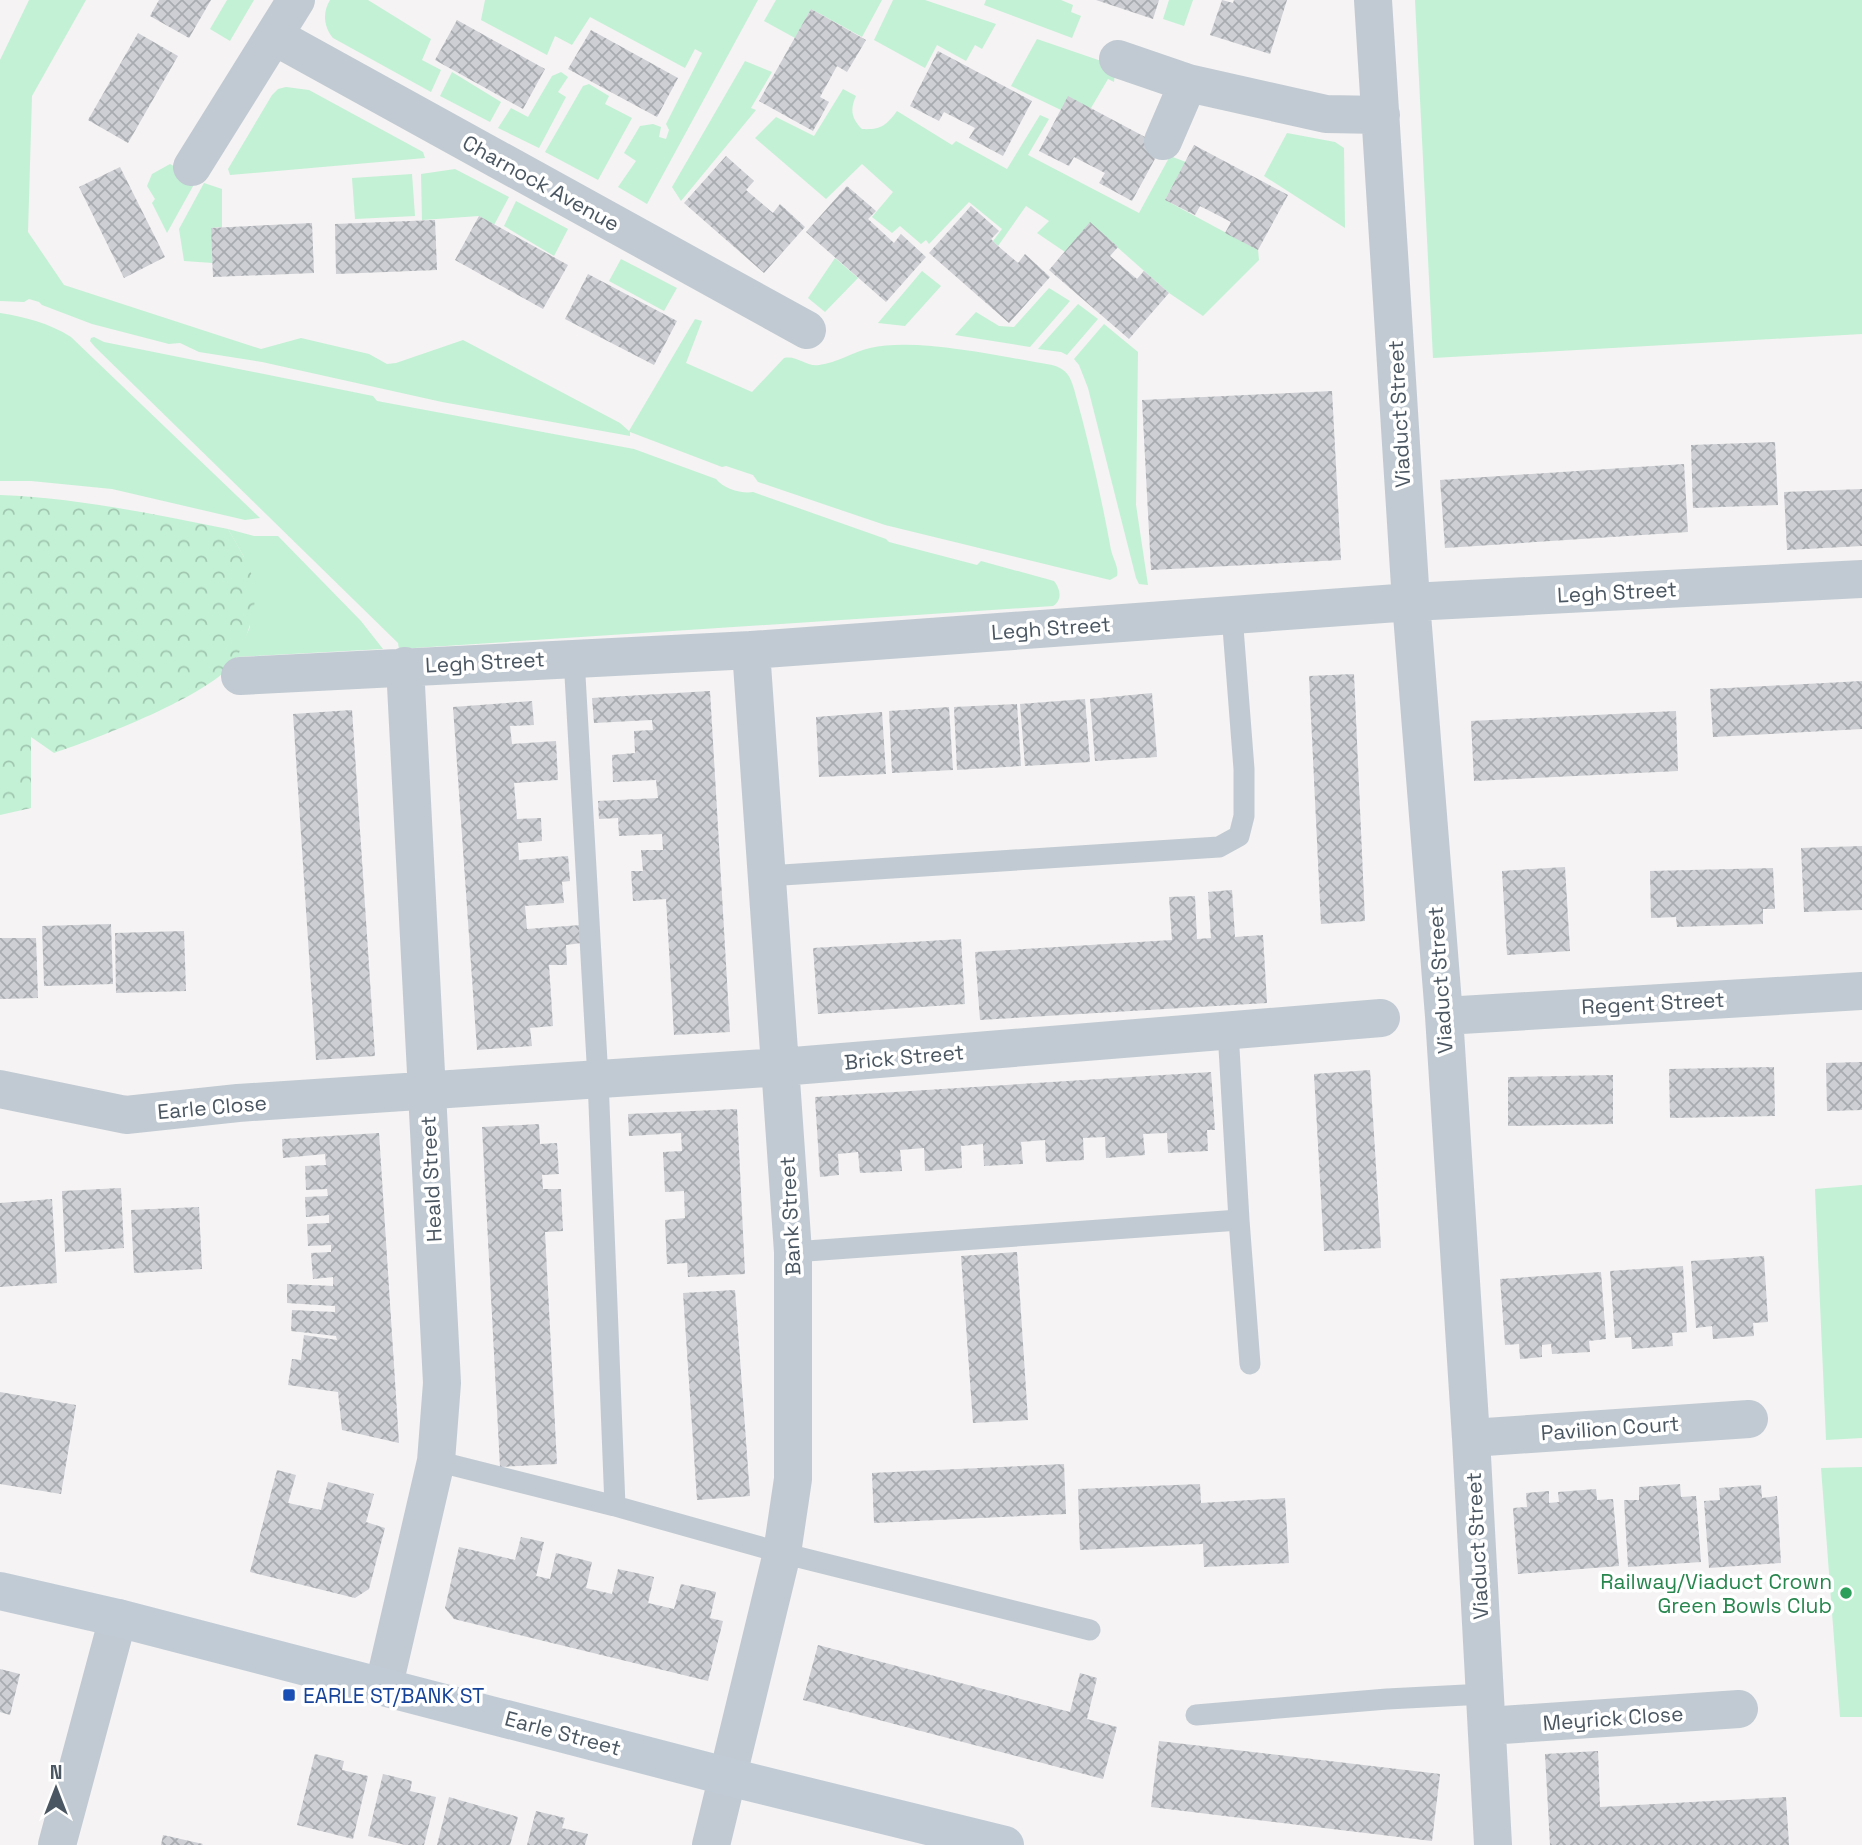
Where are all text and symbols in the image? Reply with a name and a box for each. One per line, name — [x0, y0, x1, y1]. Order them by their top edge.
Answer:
street label: Charnock Avenue — [458, 129, 624, 237]
street label: Viaduct Street — [1382, 340, 1416, 488]
street label: Legh Street — [1557, 575, 1677, 609]
street label: Legh Street — [990, 610, 1112, 646]
street label: Legh Street — [425, 645, 545, 679]
street label: Viaduct Street — [1421, 905, 1459, 1055]
street label: Regent Street — [1581, 986, 1725, 1020]
street label: Brick Street — [843, 1038, 965, 1076]
street label: Earle Close — [156, 1089, 268, 1125]
street label: Heald Street — [414, 1115, 448, 1243]
street label: Bank Street — [773, 1156, 807, 1276]
street label: Pavilion Court — [1540, 1410, 1680, 1446]
street label: Viaduct Street — [1460, 1472, 1494, 1620]
place label: Railway/Viaduct Crown Green Bowls Club — [1600, 1568, 1832, 1619]
marker: Railway/Viaduct Crown Green Bowls Club — [1838, 1585, 1854, 1601]
place label: EARLE ST/BANK ST — [303, 1682, 484, 1709]
marker: EARLE ST/BANK ST — [281, 1687, 297, 1703]
street label: Meyrick Close — [1542, 1700, 1684, 1736]
street label: Earle Street — [502, 1705, 624, 1761]
north arrow — [21, 1754, 91, 1824]
text: N — [50, 1760, 62, 1785]

